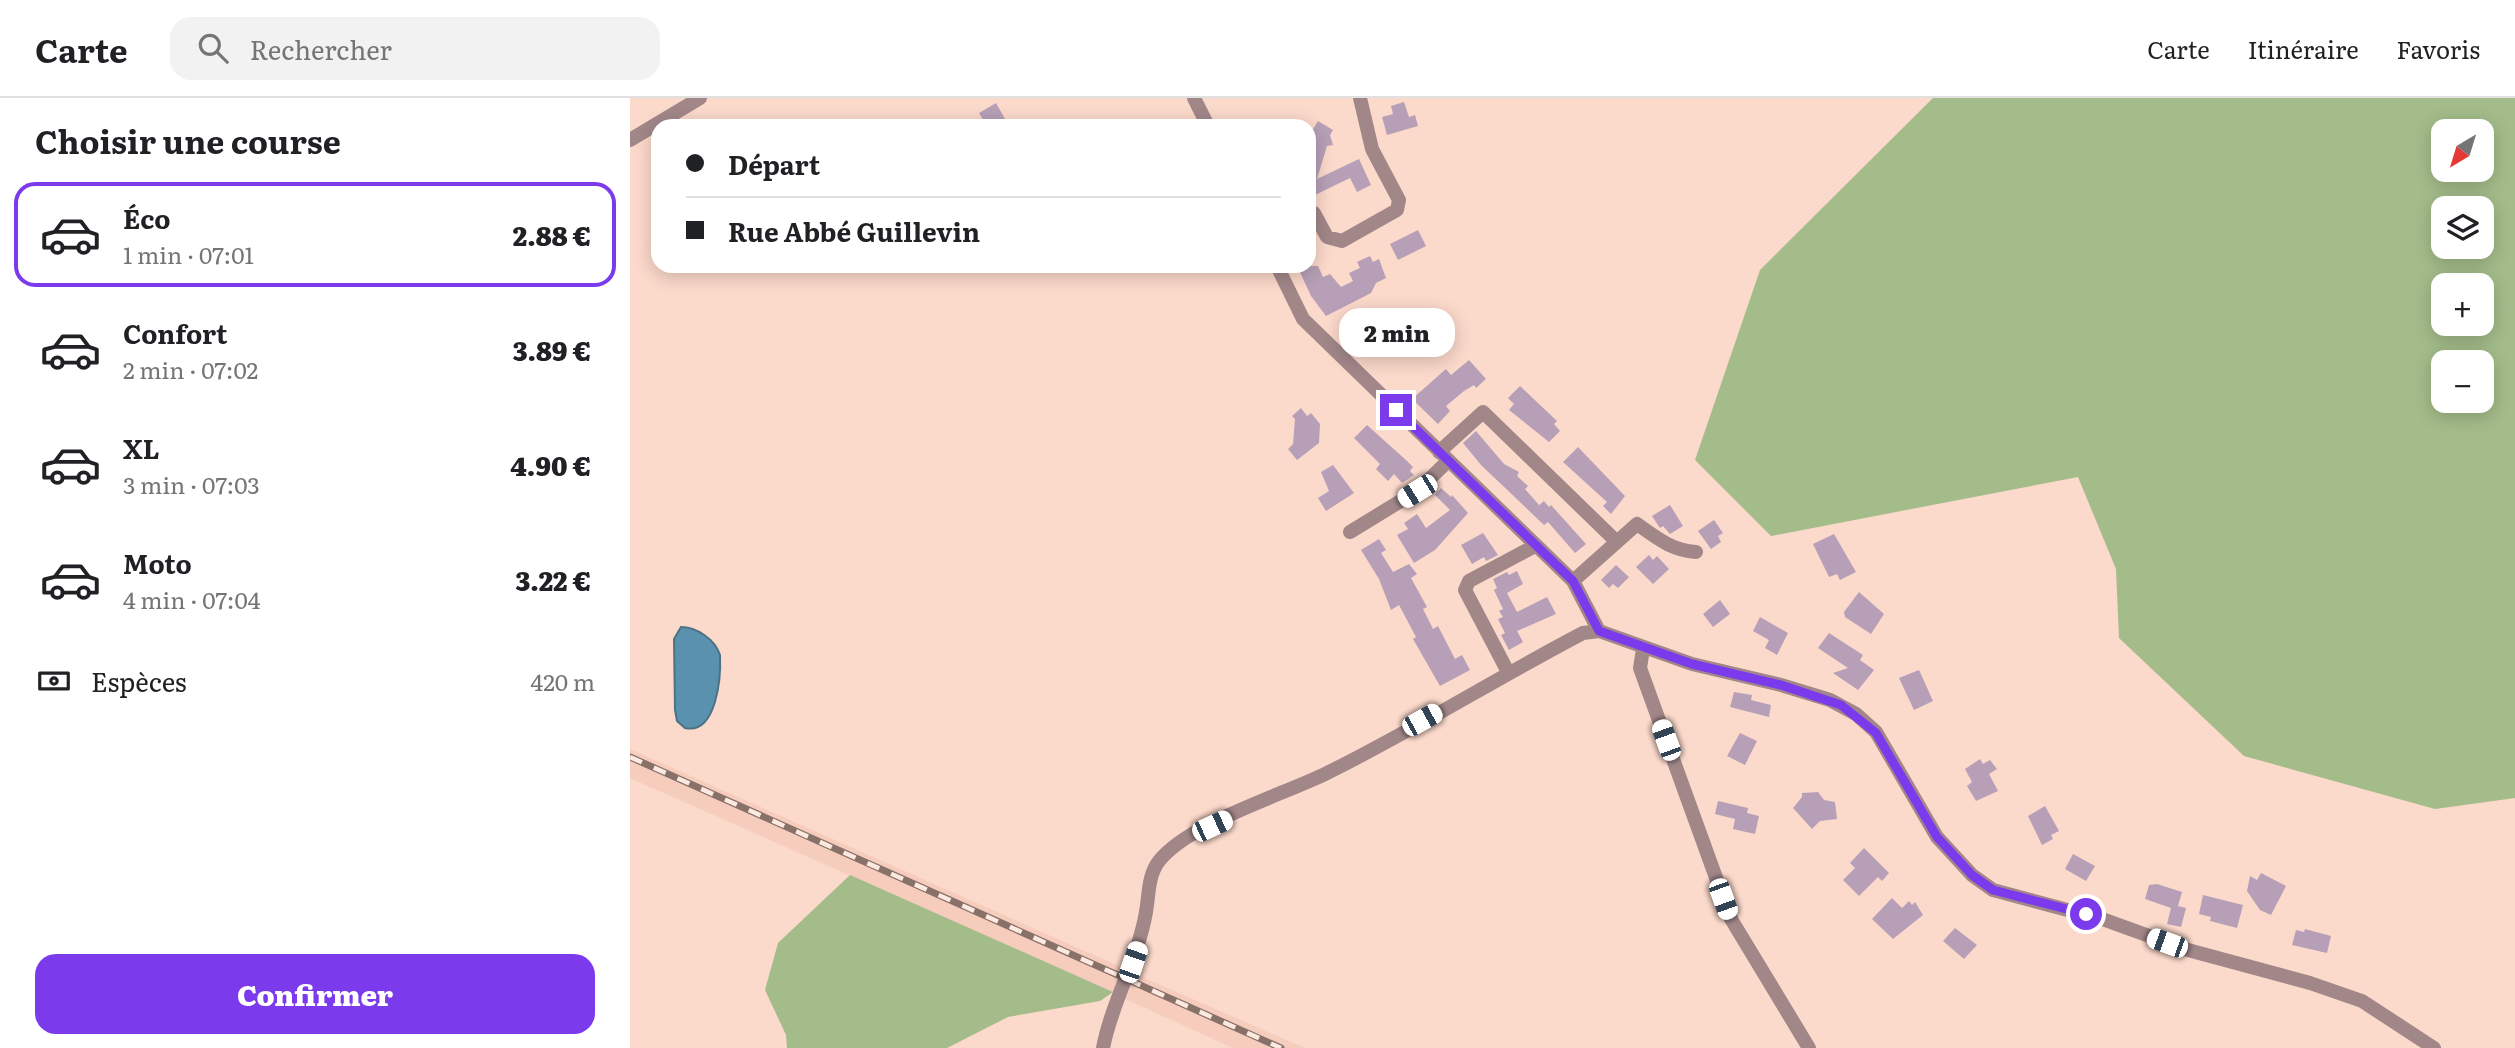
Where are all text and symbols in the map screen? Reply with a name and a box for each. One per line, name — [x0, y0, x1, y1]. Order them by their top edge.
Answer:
search box — [170, 17, 660, 80]
text: Carte — [35, 24, 128, 73]
icon: search — [194, 29, 232, 67]
text: Rechercher — [250, 29, 392, 68]
text: Carte — [2147, 31, 2210, 66]
text: Itinéraire — [2248, 31, 2359, 66]
text: Favoris — [2397, 31, 2480, 66]
text: Choisir une course — [35, 116, 341, 164]
north arrow — [2431, 119, 2494, 182]
map controls — [2431, 119, 2494, 413]
text: Départ — [728, 144, 820, 183]
button: layers — [2431, 196, 2494, 259]
text: Éco — [123, 198, 171, 237]
icon: car — [39, 203, 102, 266]
text: Rue Abbé Guillevin — [728, 211, 980, 250]
text: 2.88 € — [513, 215, 591, 254]
text: 1 min · 07:01 — [123, 237, 254, 271]
button: + — [2431, 273, 2494, 336]
callout: 2 min — [1338, 308, 1454, 358]
text: Confort — [123, 313, 227, 352]
text: 2 min — [1364, 315, 1430, 349]
icon: car — [39, 318, 102, 381]
text: 3.89 € — [513, 330, 591, 369]
button: − — [2431, 350, 2494, 413]
text: 2 min · 07:02 — [123, 352, 258, 386]
route end — [1380, 394, 1412, 426]
text: XL — [123, 428, 160, 467]
icon: car — [39, 433, 102, 496]
text: 4.90 € — [510, 445, 591, 484]
text: 3 min · 07:03 — [123, 467, 260, 501]
car — [1394, 471, 1441, 511]
text: Moto — [123, 543, 192, 582]
icon: car — [39, 548, 102, 611]
text: 3.22 € — [515, 560, 591, 599]
text: 4 min · 07:04 — [123, 582, 260, 616]
text: Espèces — [91, 661, 187, 700]
icon: cash — [35, 662, 73, 700]
text: 420 m — [530, 664, 595, 698]
car — [1399, 701, 1446, 739]
car — [1649, 717, 1684, 763]
car — [1189, 808, 1236, 844]
car — [1706, 876, 1741, 922]
route start — [2070, 898, 2102, 930]
car — [2144, 926, 2191, 960]
car — [1117, 939, 1150, 985]
button: Confirmer — [35, 954, 595, 1034]

